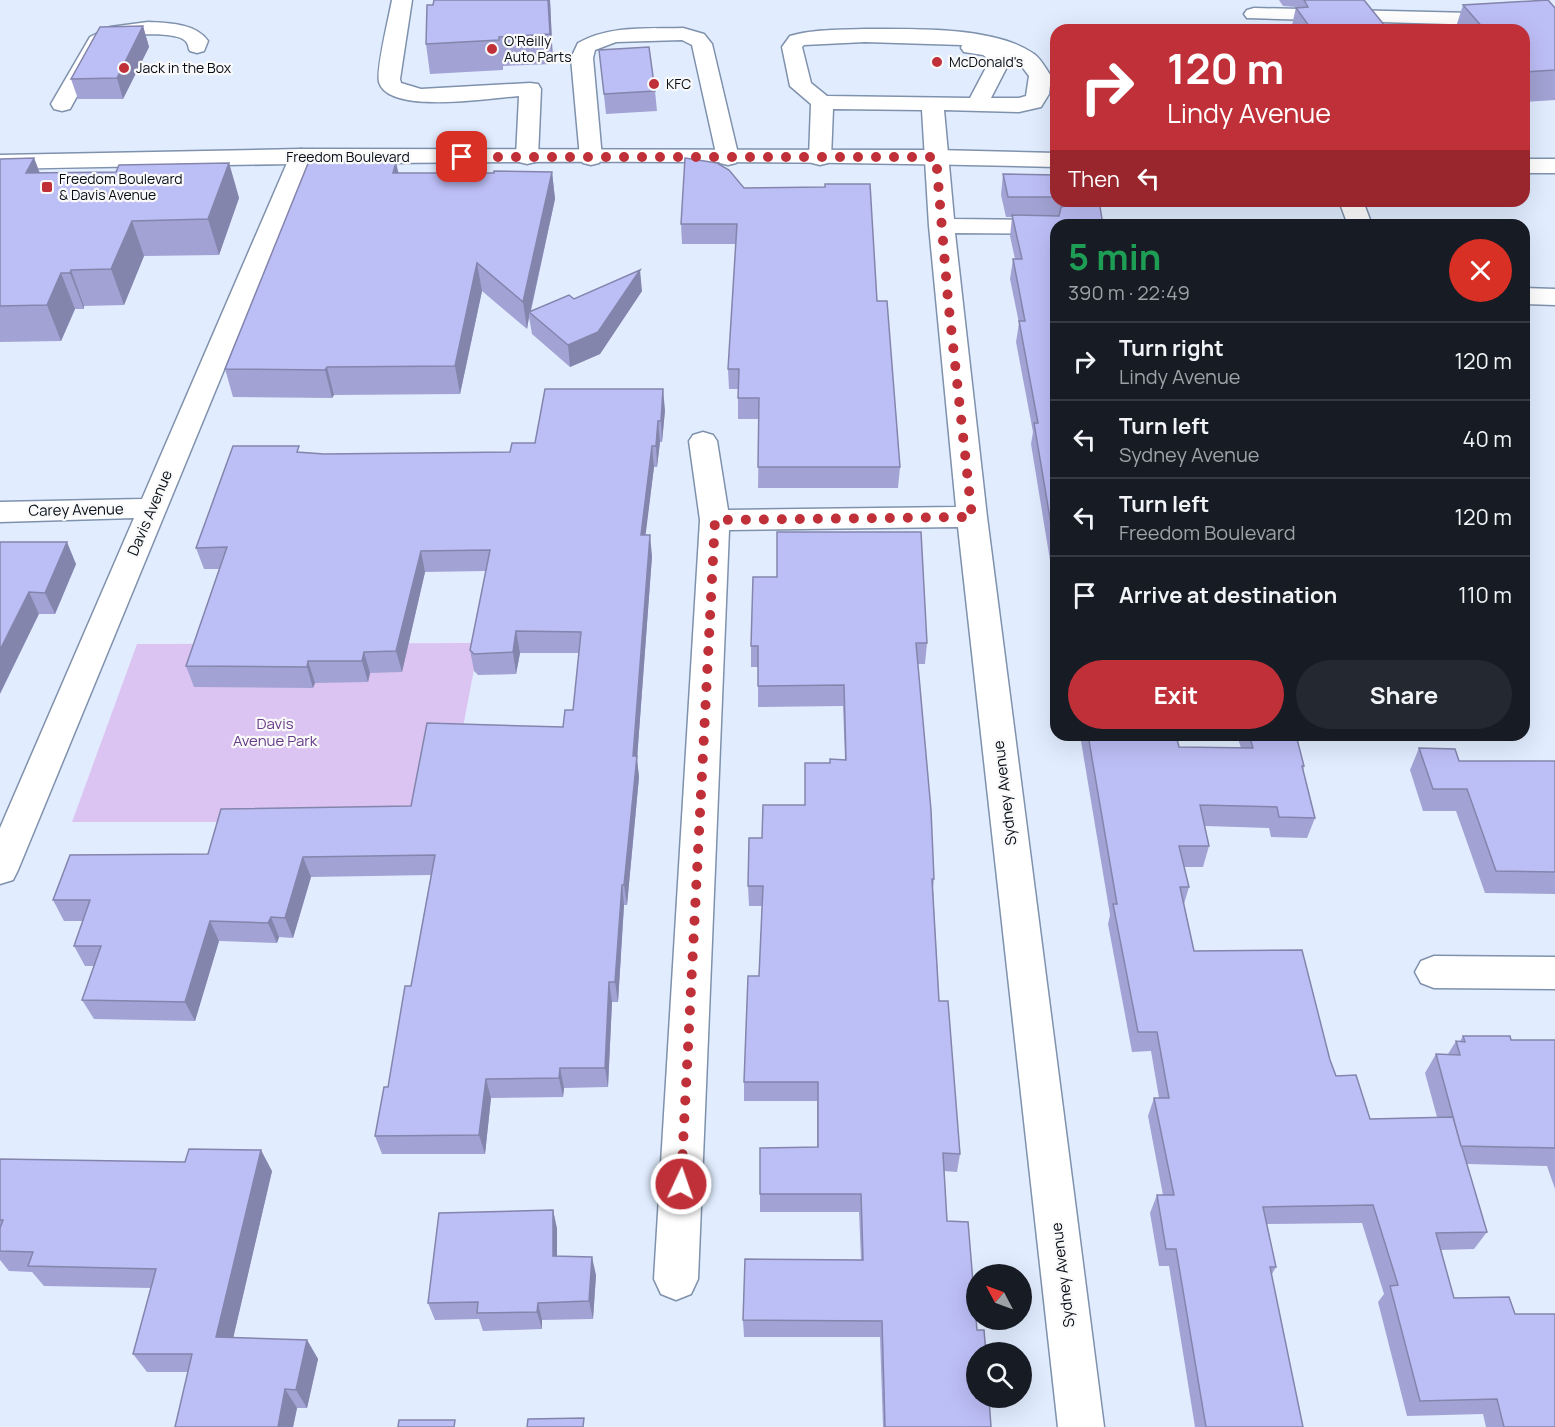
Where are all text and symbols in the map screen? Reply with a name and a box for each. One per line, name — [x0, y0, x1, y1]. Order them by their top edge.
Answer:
place label: O'Reilly Auto Parts — [504, 31, 572, 66]
text: 120 m — [1167, 39, 1284, 97]
marker: O'Reilly Auto Parts — [485, 42, 499, 56]
icon: right — [1068, 48, 1146, 126]
place label: McDonald's — [949, 52, 1023, 71]
marker: McDonald's — [930, 55, 944, 69]
place label: Jack in the Box — [136, 58, 232, 77]
marker: Jack in the Box — [117, 61, 131, 75]
place label: KFC — [666, 74, 691, 93]
marker: KFC — [647, 77, 661, 91]
text: Lindy Avenue — [1167, 94, 1331, 131]
pin — [436, 131, 487, 182]
icon: arrive — [445, 140, 478, 173]
street label: Freedom Boulevard — [286, 147, 410, 166]
icon: left — [1132, 162, 1165, 195]
text: Then — [1068, 164, 1120, 194]
place label: Freedom Boulevard & Davis Avenue — [59, 169, 183, 204]
marker: Freedom Boulevard & Davis Avenue — [40, 180, 54, 194]
text: 5 min — [1068, 232, 1161, 281]
button: close — [1449, 239, 1512, 302]
text: 390 m · 22:49 — [1068, 279, 1190, 306]
text: Turn right — [1119, 333, 1224, 363]
icon: right — [1068, 345, 1101, 378]
text: 120 m — [1454, 346, 1512, 376]
text: Lindy Avenue — [1119, 363, 1241, 390]
text: Turn left — [1119, 411, 1209, 441]
icon: left — [1068, 423, 1101, 456]
text: 40 m — [1463, 424, 1512, 454]
text: Sydney Avenue — [1119, 441, 1259, 468]
street label: Davis Avenue — [122, 466, 177, 559]
text: Turn left — [1119, 489, 1209, 519]
street label: Carey Avenue — [28, 498, 124, 521]
icon: left — [1068, 501, 1101, 534]
text: 120 m — [1454, 502, 1512, 532]
text: Freedom Boulevard — [1119, 519, 1296, 546]
icon: arrive — [1068, 579, 1101, 612]
text: Arrive at destination — [1119, 580, 1337, 610]
text: 110 m — [1458, 580, 1512, 610]
button: Exit — [1068, 660, 1284, 729]
button: Share — [1296, 660, 1512, 729]
park label: Davis Avenue Park — [233, 713, 318, 751]
street label: Sydney Avenue — [988, 739, 1021, 847]
position arrow — [649, 1152, 713, 1216]
street label: Sydney Avenue — [1046, 1221, 1079, 1329]
north arrow — [966, 1264, 1032, 1330]
map controls — [966, 1264, 1032, 1408]
button: search — [966, 1342, 1032, 1408]

